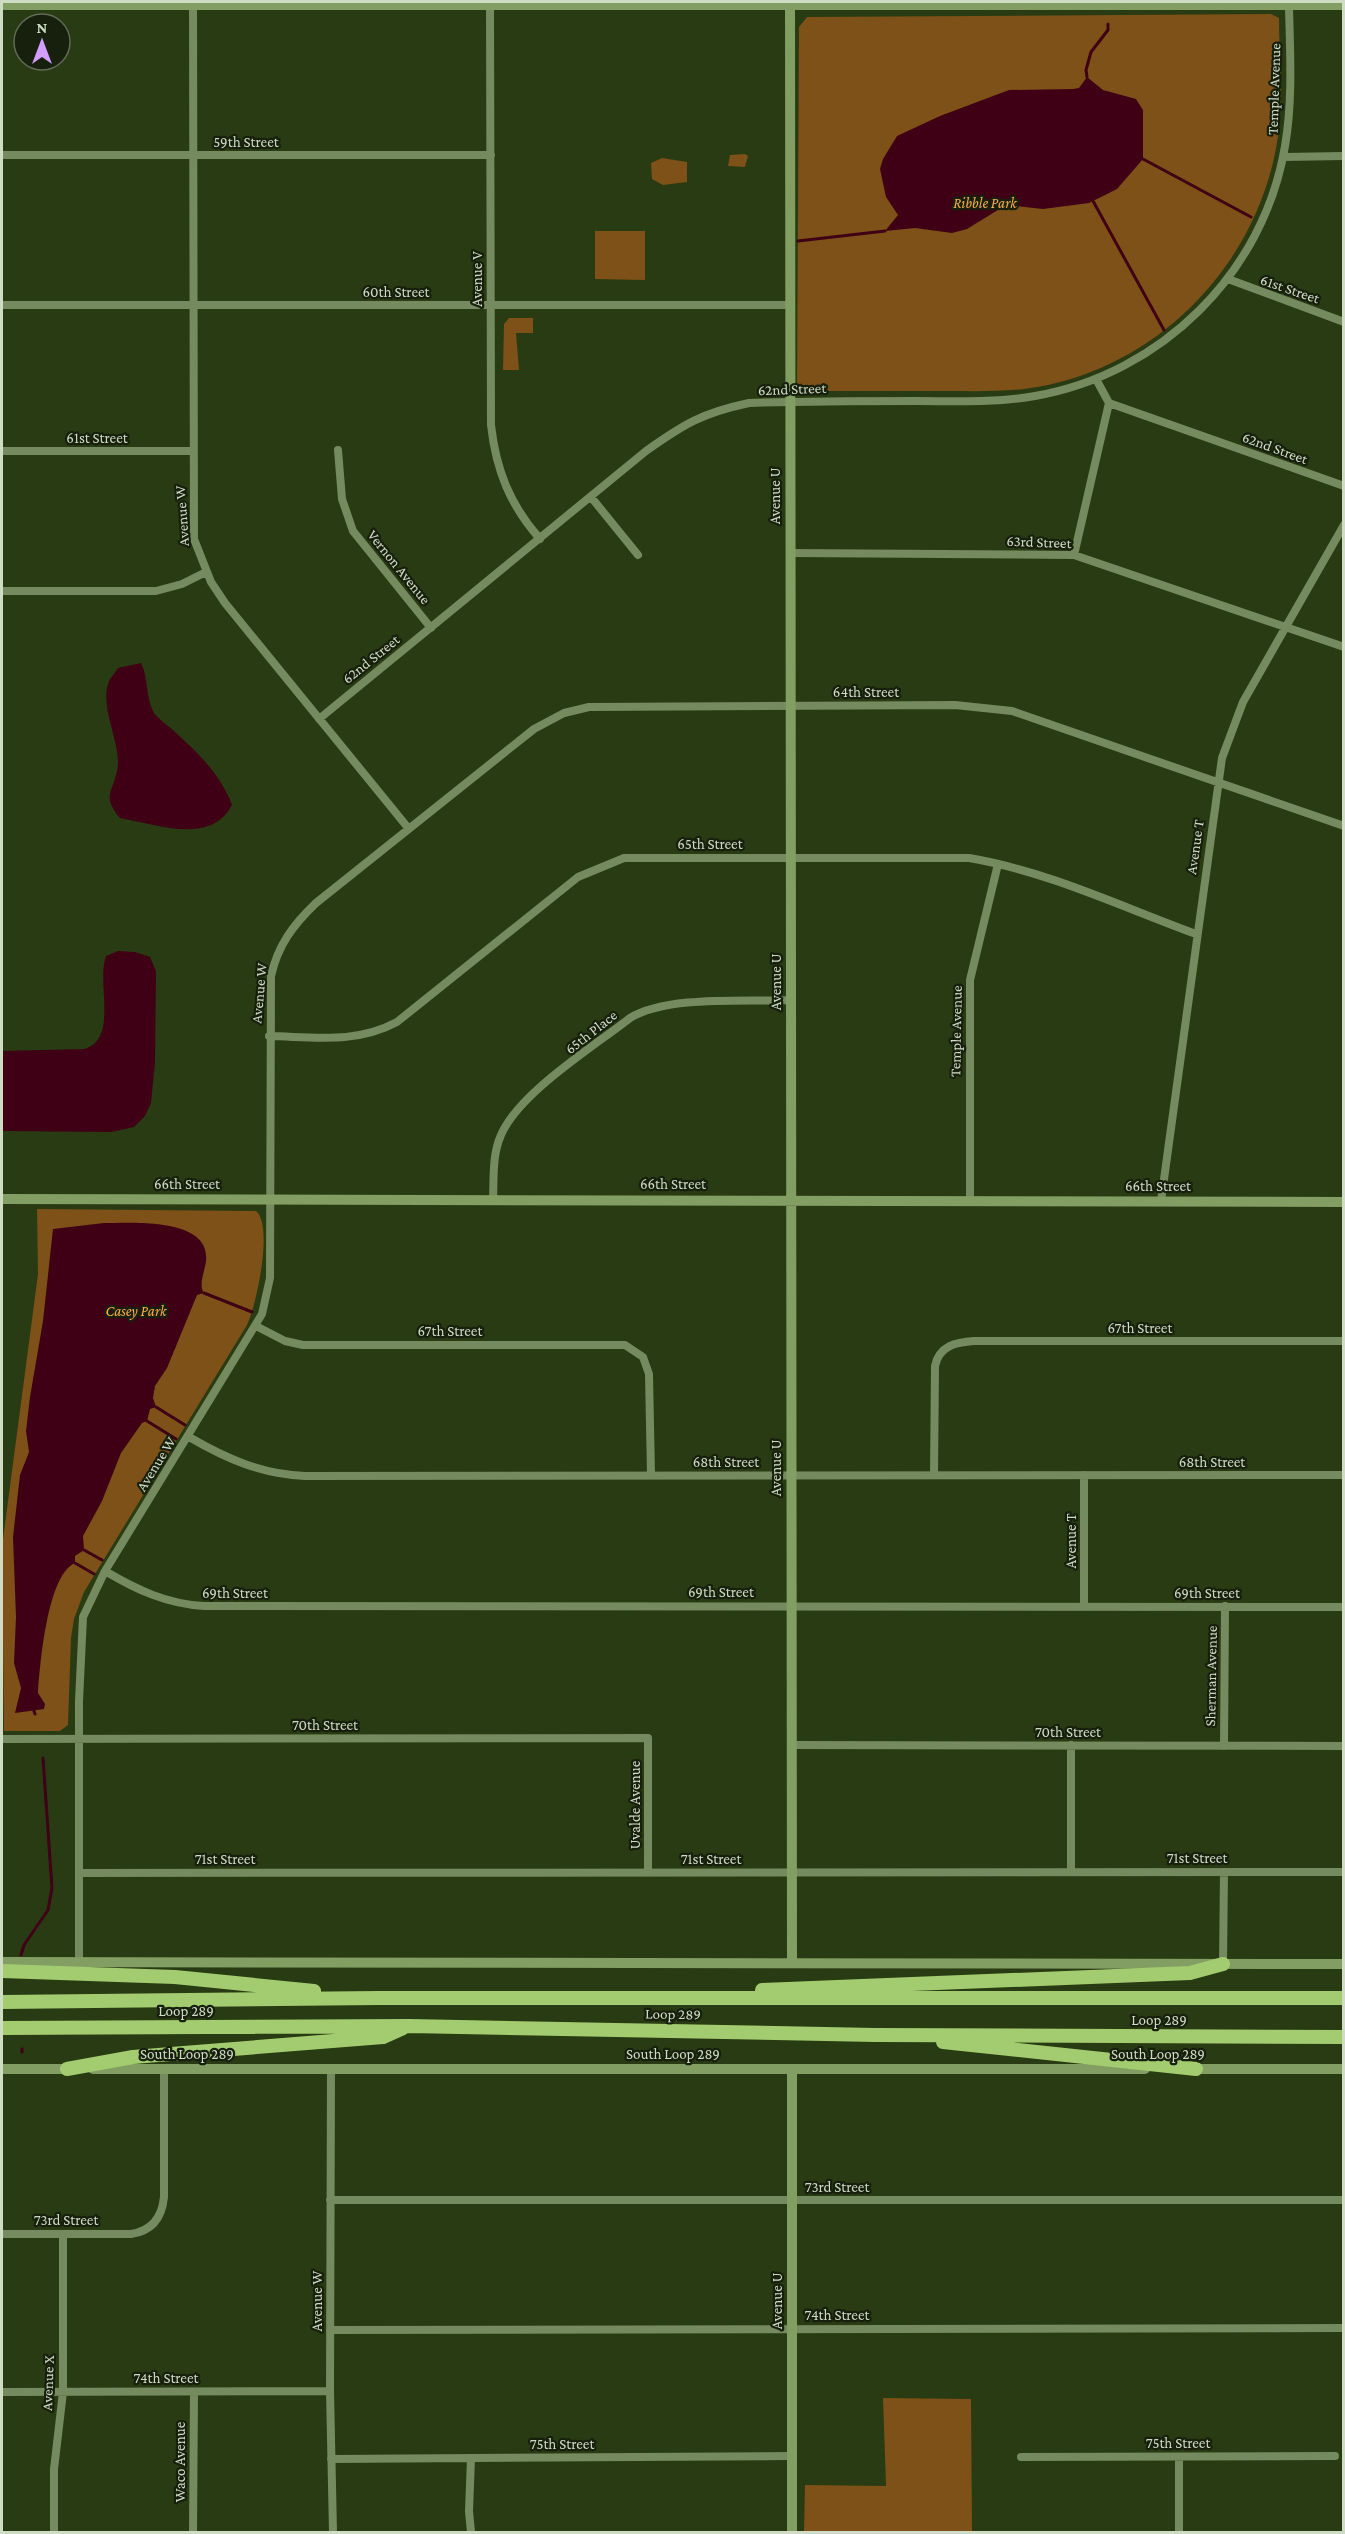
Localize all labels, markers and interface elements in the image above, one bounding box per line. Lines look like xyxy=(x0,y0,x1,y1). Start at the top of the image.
north arrow xyxy=(12,12,72,72)
text: N xyxy=(37,19,48,36)
street label: Temple Avenue xyxy=(1264,43,1285,135)
street label: 59th Street xyxy=(213,134,280,150)
park label: Ribble Park xyxy=(953,195,1018,211)
street label: Avenue V xyxy=(469,251,485,307)
street label: 61st Street xyxy=(1258,271,1323,307)
street label: 60th Street xyxy=(362,284,431,300)
street label: 62nd Street xyxy=(758,380,827,398)
street label: 62nd Street xyxy=(1240,429,1311,468)
street label: 61st Street xyxy=(66,430,129,446)
street label: Avenue U xyxy=(767,467,783,524)
street label: Avenue W xyxy=(172,485,192,547)
street label: Vernon Avenue xyxy=(364,527,434,607)
street label: 63rd Street xyxy=(1006,533,1073,551)
street label: 62nd Street xyxy=(339,631,403,687)
street label: 64th Street xyxy=(833,684,900,700)
street label: Avenue T xyxy=(1183,819,1207,875)
street label: 65th Street xyxy=(677,836,744,852)
street label: Avenue U xyxy=(768,953,784,1010)
street label: Avenue W xyxy=(248,962,270,1024)
street label: Temple Avenue xyxy=(947,985,966,1077)
street label: 65th Place xyxy=(562,1007,620,1057)
street label: 66th Street xyxy=(154,1176,221,1192)
street label: 66th Street xyxy=(640,1176,707,1192)
street label: 66th Street xyxy=(1125,1178,1192,1194)
park label: Casey Park xyxy=(105,1303,168,1320)
street label: 67th Street xyxy=(1108,1320,1173,1336)
street label: 67th Street xyxy=(418,1323,483,1339)
street label: Avenue W xyxy=(133,1434,179,1494)
street label: Avenue U xyxy=(768,1439,784,1496)
street label: 68th Street xyxy=(693,1454,760,1470)
street label: 68th Street xyxy=(1179,1454,1246,1470)
street label: Avenue T xyxy=(1063,1513,1079,1569)
street label: 69th Street xyxy=(688,1584,755,1600)
street label: 69th Street xyxy=(202,1585,269,1601)
street label: 69th Street xyxy=(1174,1585,1241,1601)
street label: Sherman Avenue xyxy=(1202,1625,1220,1727)
street label: 70th Street xyxy=(292,1717,359,1733)
street label: 70th Street xyxy=(1035,1724,1102,1740)
street label: Uvalde Avenue xyxy=(627,1760,643,1849)
street label: 71st Street xyxy=(1167,1850,1228,1866)
street label: 71st Street xyxy=(195,1851,256,1867)
street label: 71st Street xyxy=(681,1851,742,1867)
street label: Loop 289 xyxy=(158,2003,214,2020)
street label: Loop 289 xyxy=(645,2006,701,2023)
street label: Loop 289 xyxy=(1131,2012,1187,2029)
street label: South Loop 289 xyxy=(140,2046,234,2063)
street label: South Loop 289 xyxy=(626,2046,720,2063)
street label: South Loop 289 xyxy=(1111,2046,1205,2063)
street label: 73rd Street xyxy=(805,2179,870,2195)
street label: 73rd Street xyxy=(34,2212,99,2228)
street label: Avenue W xyxy=(309,2270,325,2331)
street label: Avenue U xyxy=(769,2272,785,2329)
street label: 74th Street xyxy=(804,2307,871,2323)
street label: Avenue X xyxy=(39,2355,57,2411)
street label: 74th Street xyxy=(133,2370,200,2386)
street label: Waco Avenue xyxy=(172,2421,188,2502)
street label: 75th Street xyxy=(1146,2435,1211,2451)
street label: 75th Street xyxy=(530,2436,595,2452)

